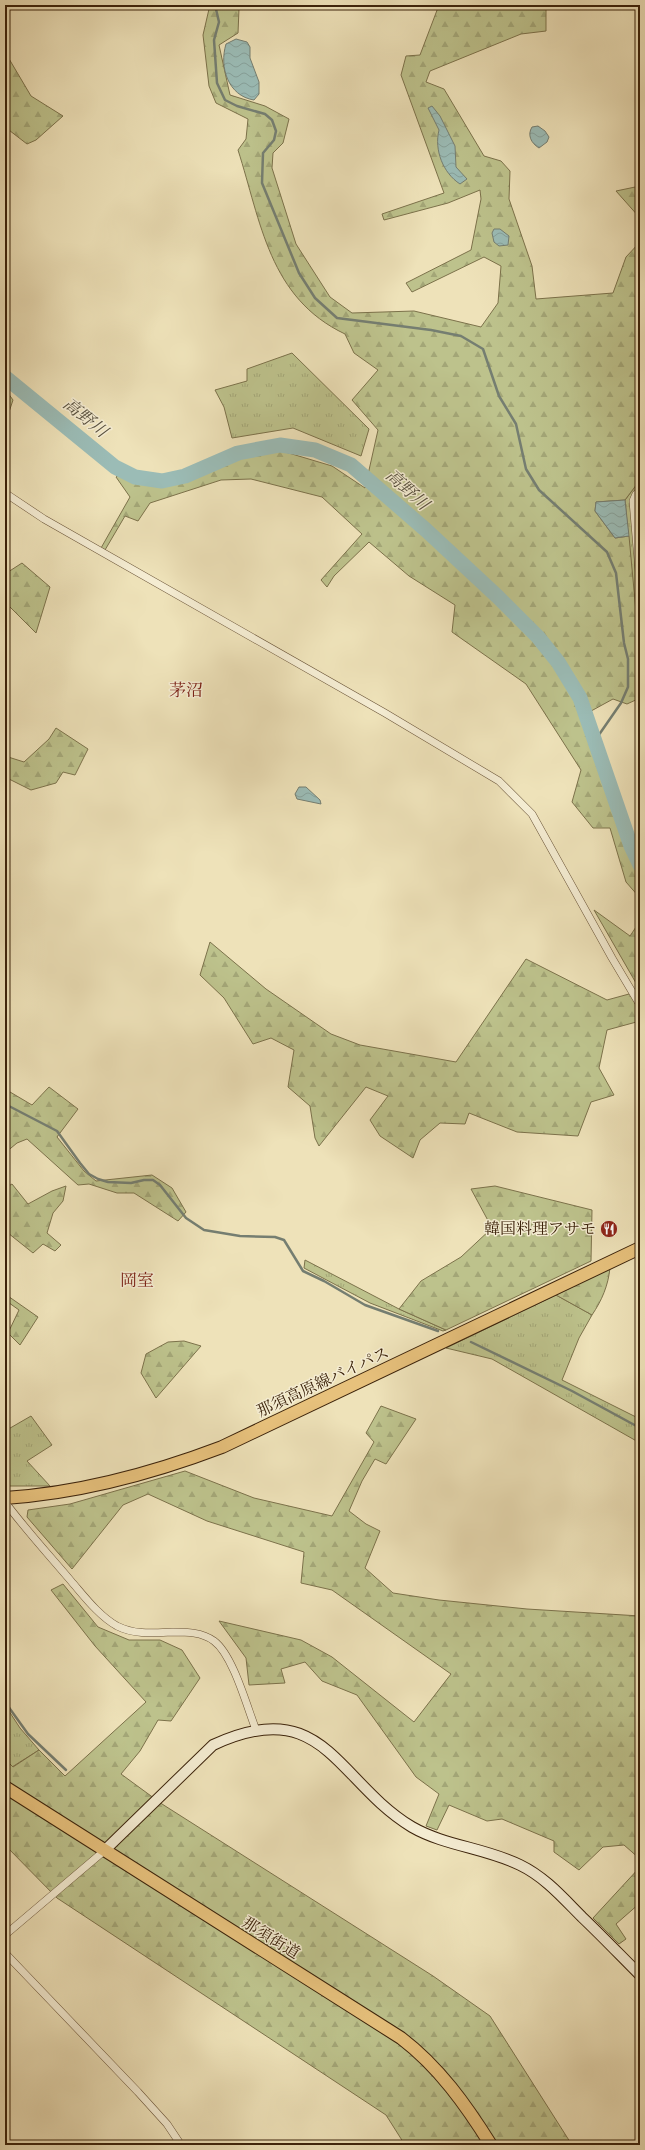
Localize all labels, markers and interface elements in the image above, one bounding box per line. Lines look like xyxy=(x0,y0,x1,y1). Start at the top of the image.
water label: 高野川 xyxy=(58,393,113,444)
water label: 高野川 xyxy=(381,465,435,517)
district label: 茅沼 xyxy=(169,680,203,702)
place label: 韓国料理アサモ xyxy=(484,1219,596,1239)
restaurant icon: 韓国料理アサモ xyxy=(599,1219,619,1239)
district label: 岡室 xyxy=(120,1270,154,1292)
street label: 那須高原線バイパス xyxy=(254,1343,392,1421)
street label: 那須街道 xyxy=(239,1913,303,1963)

